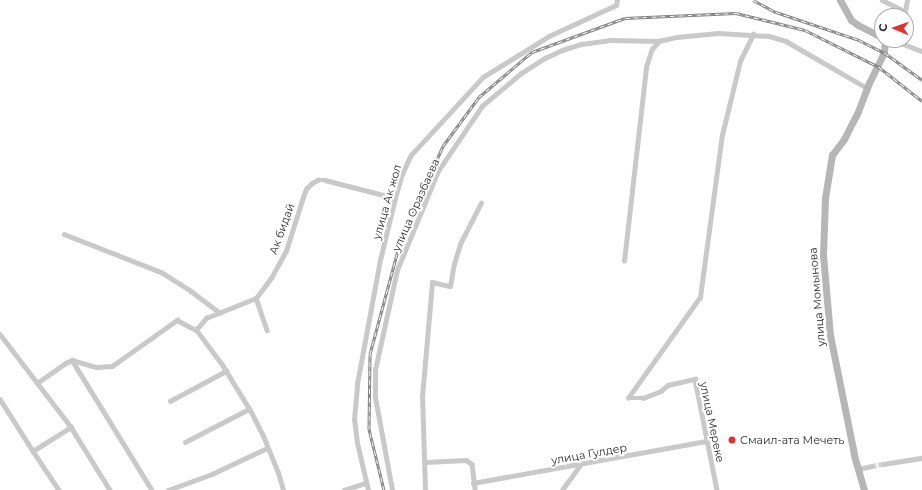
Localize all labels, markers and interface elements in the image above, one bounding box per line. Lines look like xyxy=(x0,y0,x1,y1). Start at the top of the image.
north arrow xyxy=(874,8,914,48)
text: С xyxy=(876,23,890,32)
street label: улица Оразбаева xyxy=(390,157,442,253)
street label: улица Ак жол xyxy=(370,163,404,241)
street label: Ак бидай xyxy=(267,202,297,256)
street label: улица Момынова xyxy=(806,247,828,347)
street label: улица Мереке xyxy=(697,381,727,463)
place label: Смаил-ата Мечеть xyxy=(740,433,845,447)
marker: Смаил-ата Мечеть xyxy=(727,435,737,445)
street label: улица Гулдер xyxy=(550,441,628,467)

